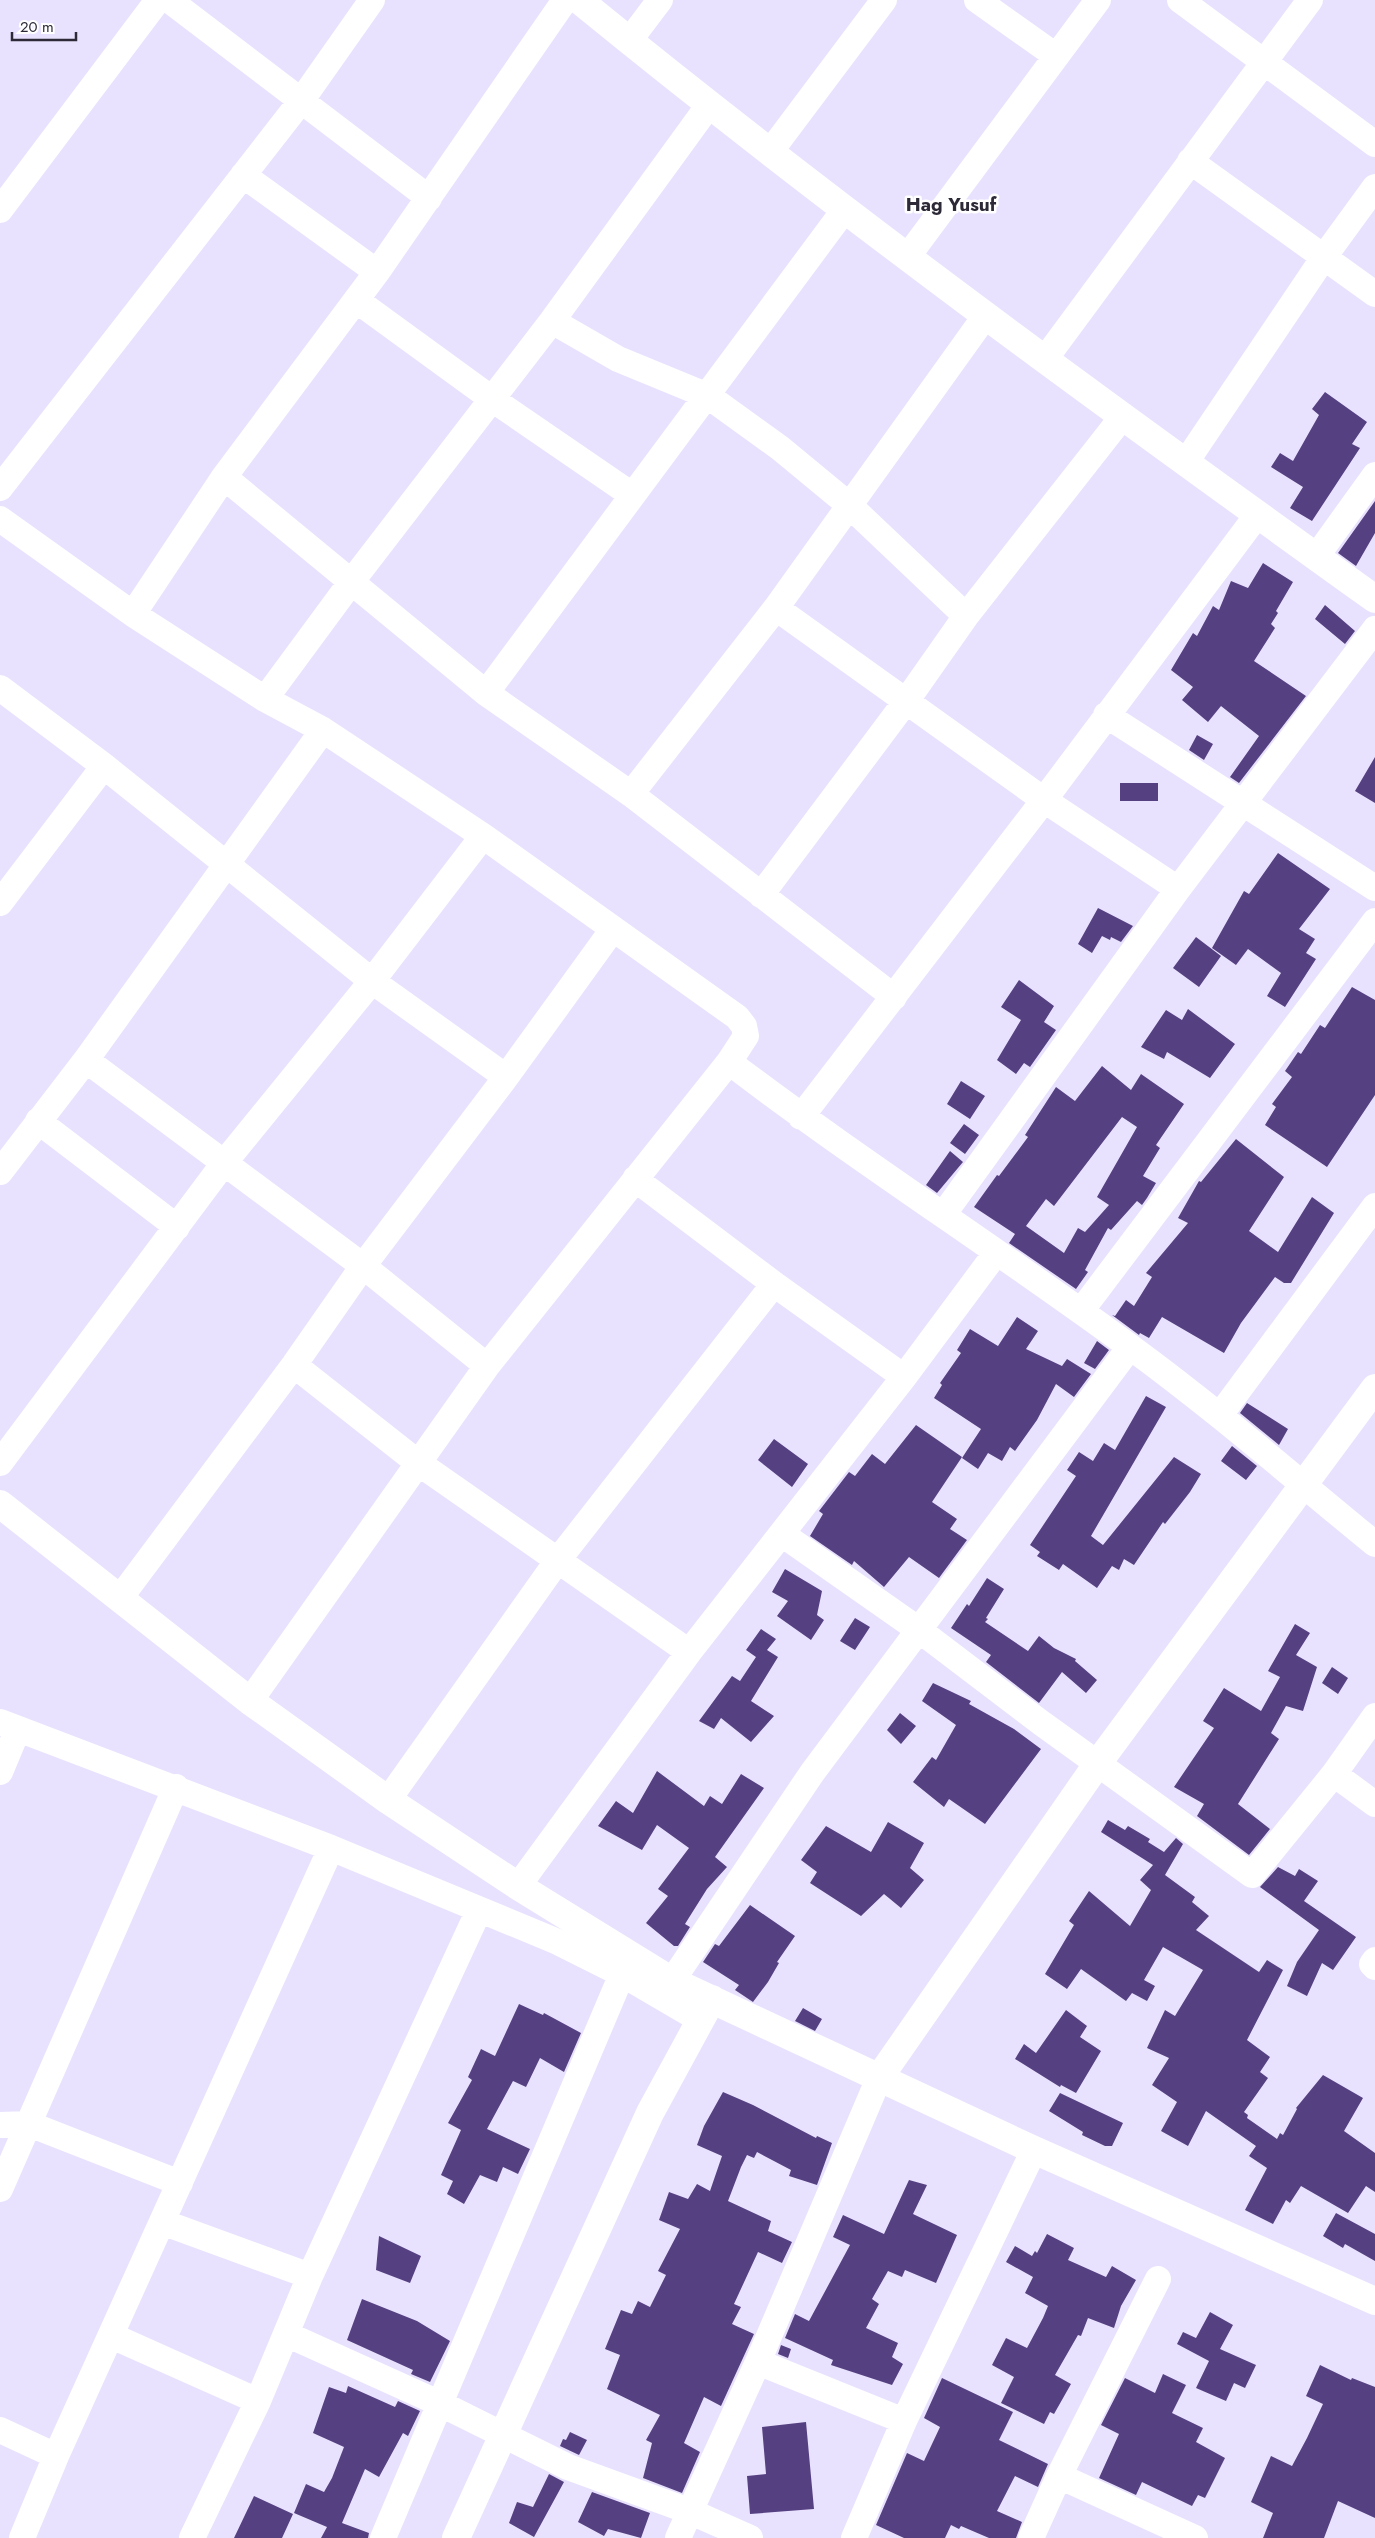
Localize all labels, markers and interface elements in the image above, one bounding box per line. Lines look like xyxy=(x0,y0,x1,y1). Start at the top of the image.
scale bar xyxy=(12,10,76,42)
text: 20 m xyxy=(20,16,54,38)
district label: Hag Yusuf xyxy=(906,191,998,218)

